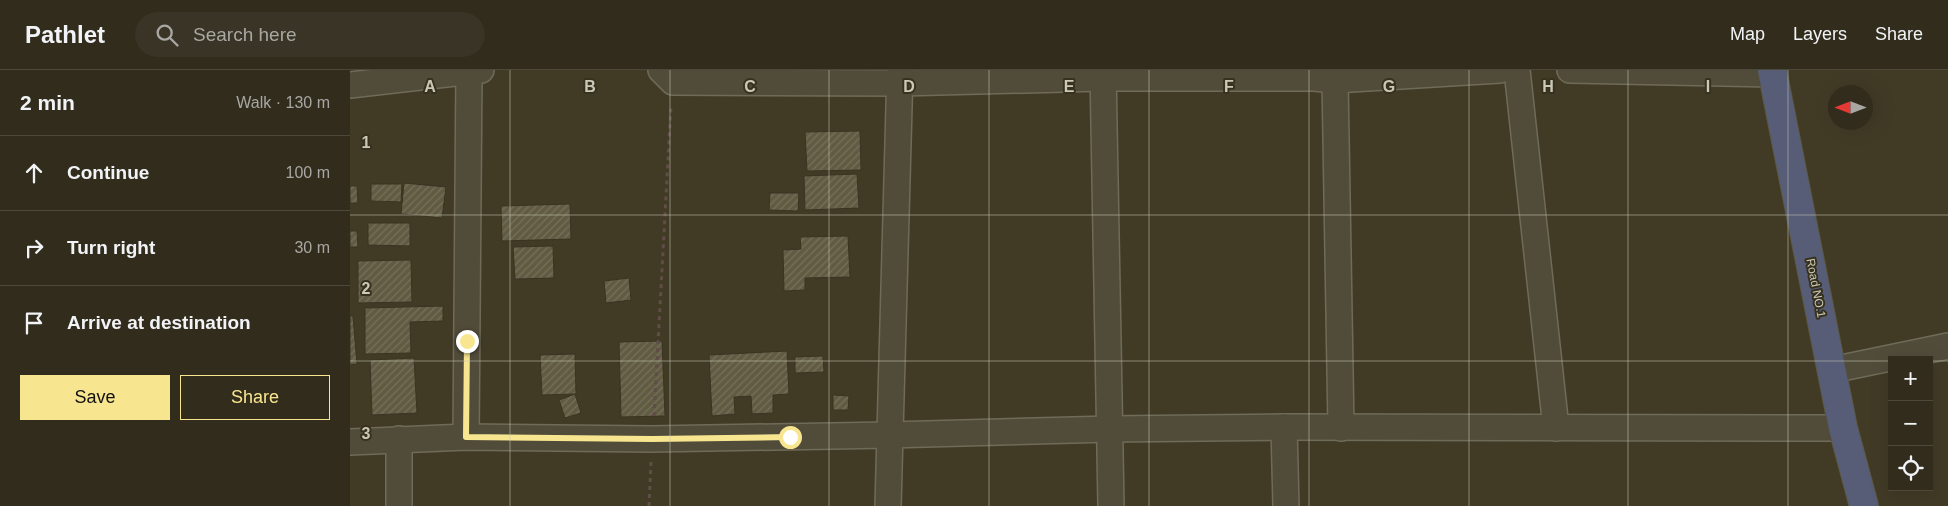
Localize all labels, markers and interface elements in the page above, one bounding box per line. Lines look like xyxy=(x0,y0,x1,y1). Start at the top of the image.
search box xyxy=(135,12,485,57)
text: Pathlet xyxy=(25,21,105,48)
icon: search xyxy=(153,21,181,49)
text: Search here xyxy=(193,24,297,45)
text: Map xyxy=(1730,24,1765,44)
text: Layers xyxy=(1793,24,1847,44)
text: Share xyxy=(1875,24,1923,44)
text: A xyxy=(424,78,436,95)
text: B xyxy=(584,78,596,95)
text: C xyxy=(744,78,756,95)
text: D xyxy=(903,78,915,95)
text: E xyxy=(1064,78,1075,95)
text: F xyxy=(1224,78,1234,95)
text: G xyxy=(1383,78,1395,95)
text: H xyxy=(1542,78,1554,95)
text: I xyxy=(1706,78,1710,95)
north arrow xyxy=(1828,85,1873,130)
text: 2 min xyxy=(20,91,75,114)
text: Walk · 130 m xyxy=(236,94,330,111)
text: 1 xyxy=(362,134,371,151)
icon: ahead xyxy=(20,159,48,187)
text: Continue xyxy=(67,162,149,183)
text: 100 m xyxy=(286,164,330,181)
icon: right xyxy=(20,234,48,262)
text: Turn right xyxy=(67,237,155,258)
text: 30 m xyxy=(294,239,330,256)
street label: Road NO.1 xyxy=(1803,257,1829,319)
text: 2 xyxy=(362,280,371,297)
icon: arrive xyxy=(20,309,48,337)
text: Arrive at destination xyxy=(67,312,251,333)
route end xyxy=(456,330,479,353)
map controls xyxy=(1888,356,1933,491)
button: + xyxy=(1888,356,1933,401)
button: Save xyxy=(20,375,170,420)
button: Share xyxy=(180,375,330,420)
button: − xyxy=(1888,401,1933,446)
text: 3 xyxy=(362,425,371,442)
route start xyxy=(779,426,802,449)
button: locate xyxy=(1888,446,1933,491)

